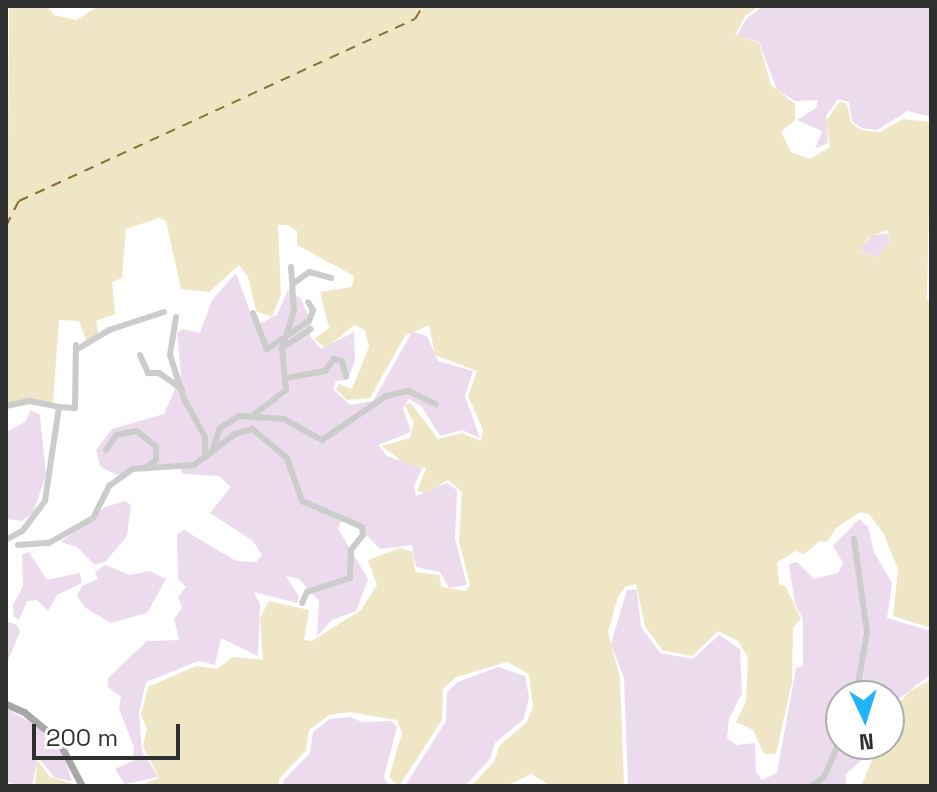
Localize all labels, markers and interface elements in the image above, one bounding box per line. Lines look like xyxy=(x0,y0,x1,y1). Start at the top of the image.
north arrow xyxy=(825,680,905,760)
scale bar xyxy=(36,708,184,758)
text: 200 m xyxy=(46,722,118,753)
text: N xyxy=(858,727,875,756)

